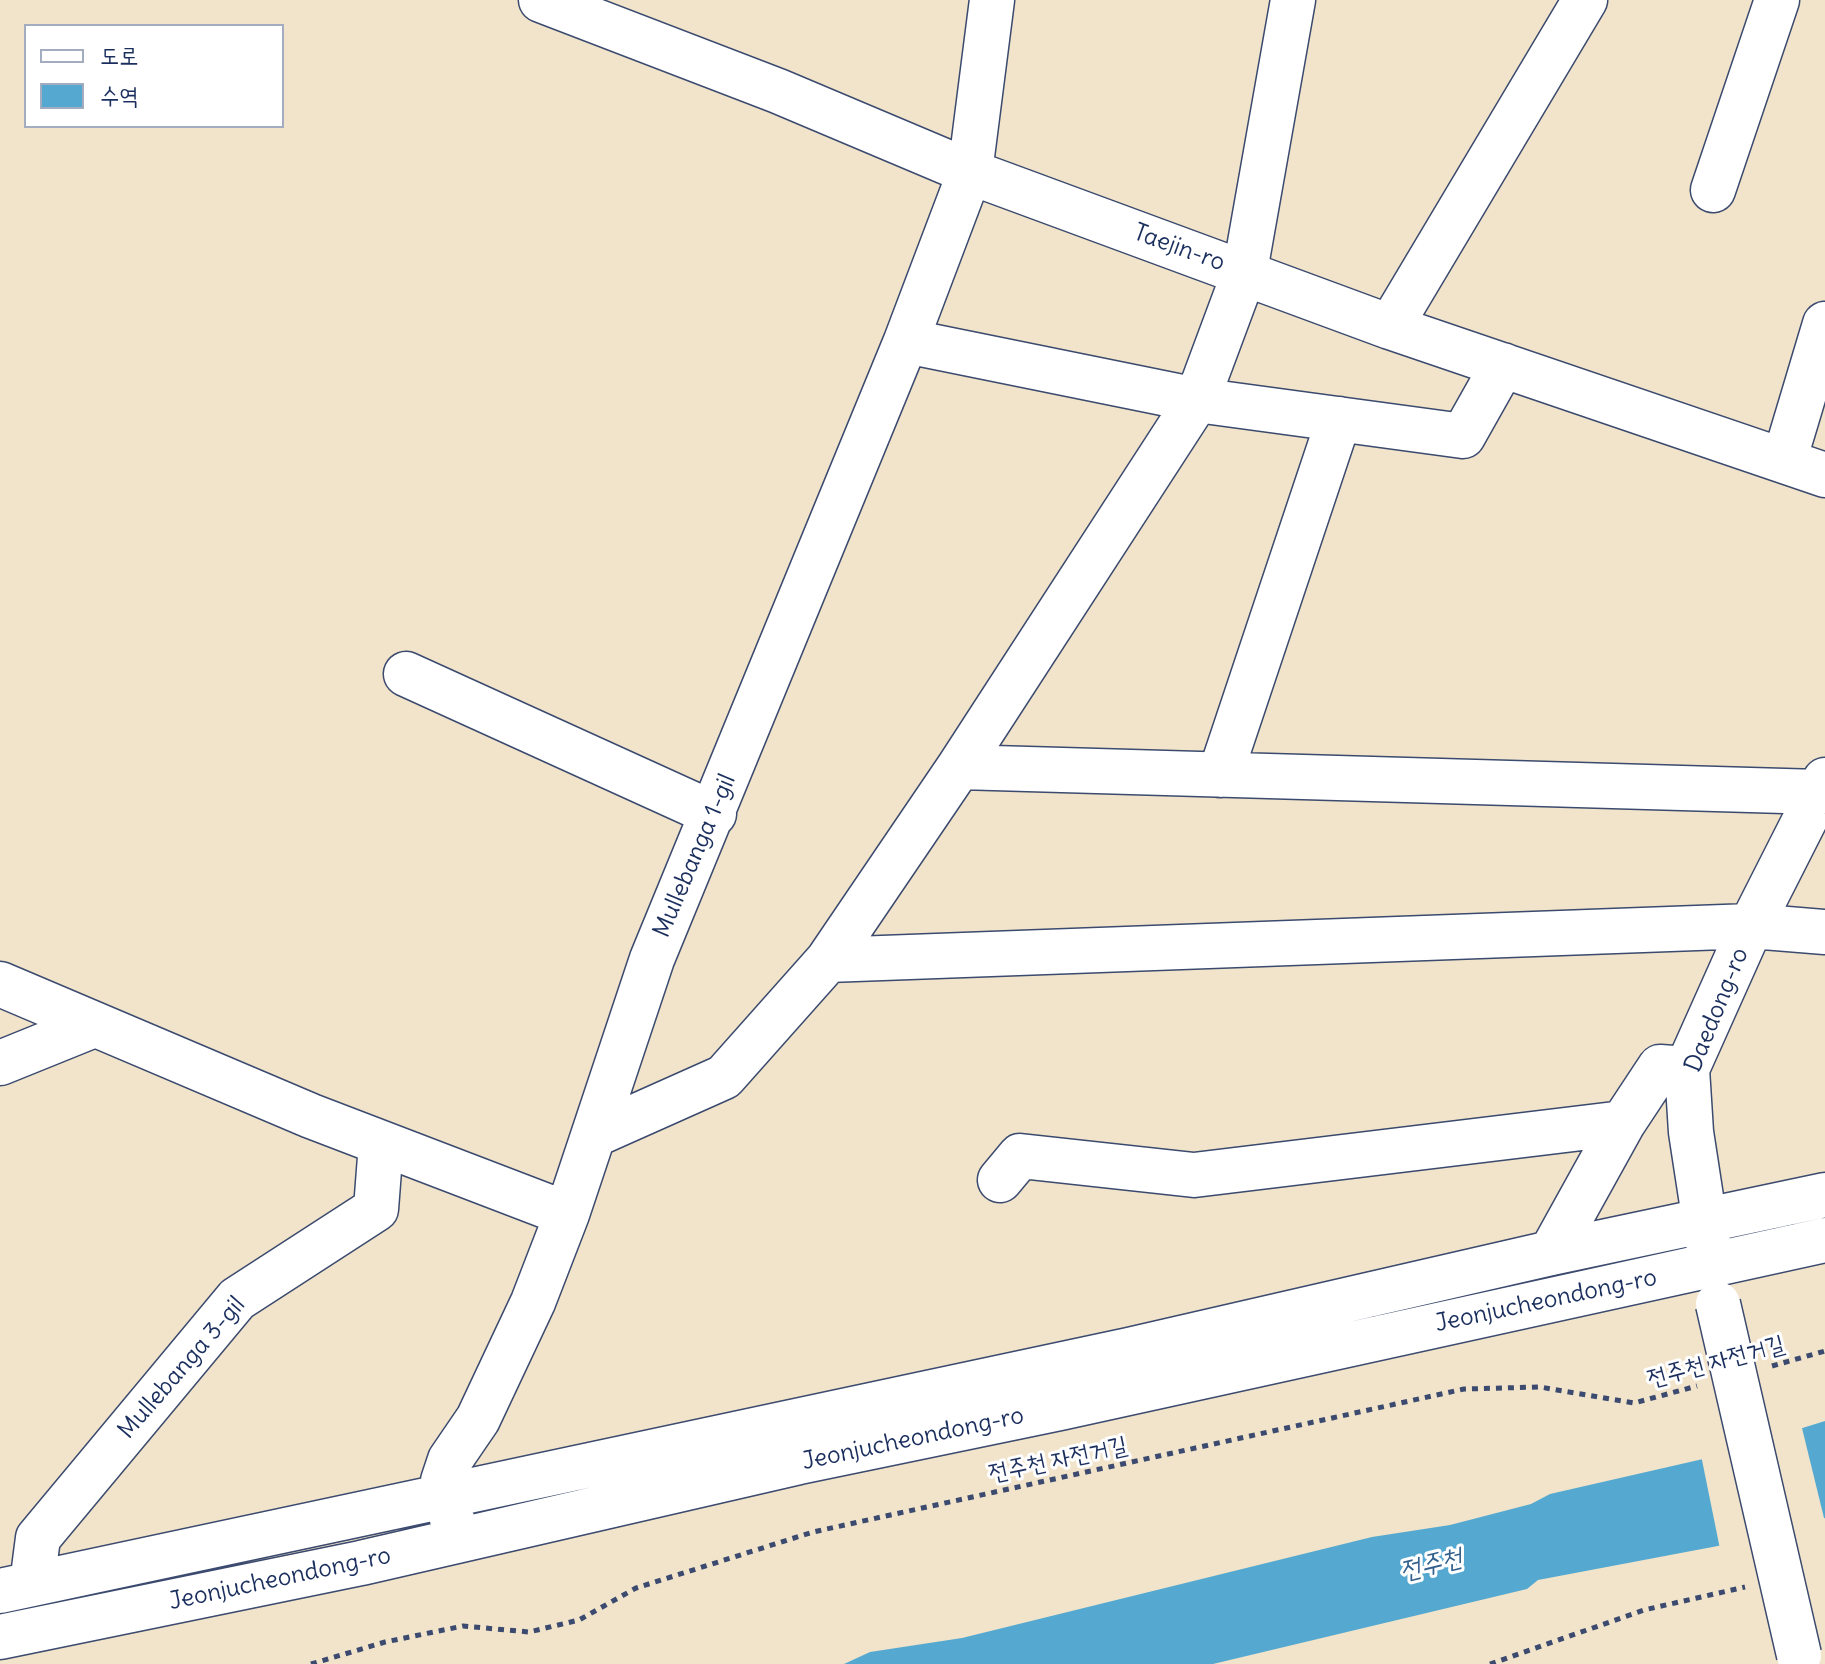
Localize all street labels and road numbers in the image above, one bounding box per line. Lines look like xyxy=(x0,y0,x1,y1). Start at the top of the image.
street label: Taejin-ro xyxy=(1129,218,1229,278)
street label: Mullebanga 1-gil xyxy=(648,770,742,942)
street label: Daedong-ro xyxy=(1679,944,1755,1076)
street label: Jeonjucheondong-ro xyxy=(1432,1263,1660,1339)
street label: Mullebanga 3-gil xyxy=(113,1291,251,1445)
street label: 전주천 자전거길 xyxy=(1644,1330,1788,1394)
street label: Jeonjucheondong-ro xyxy=(799,1401,1027,1477)
street label: 전주천 자전거길 xyxy=(986,1431,1130,1489)
street label: Jeonjucheondong-ro xyxy=(166,1541,394,1617)

